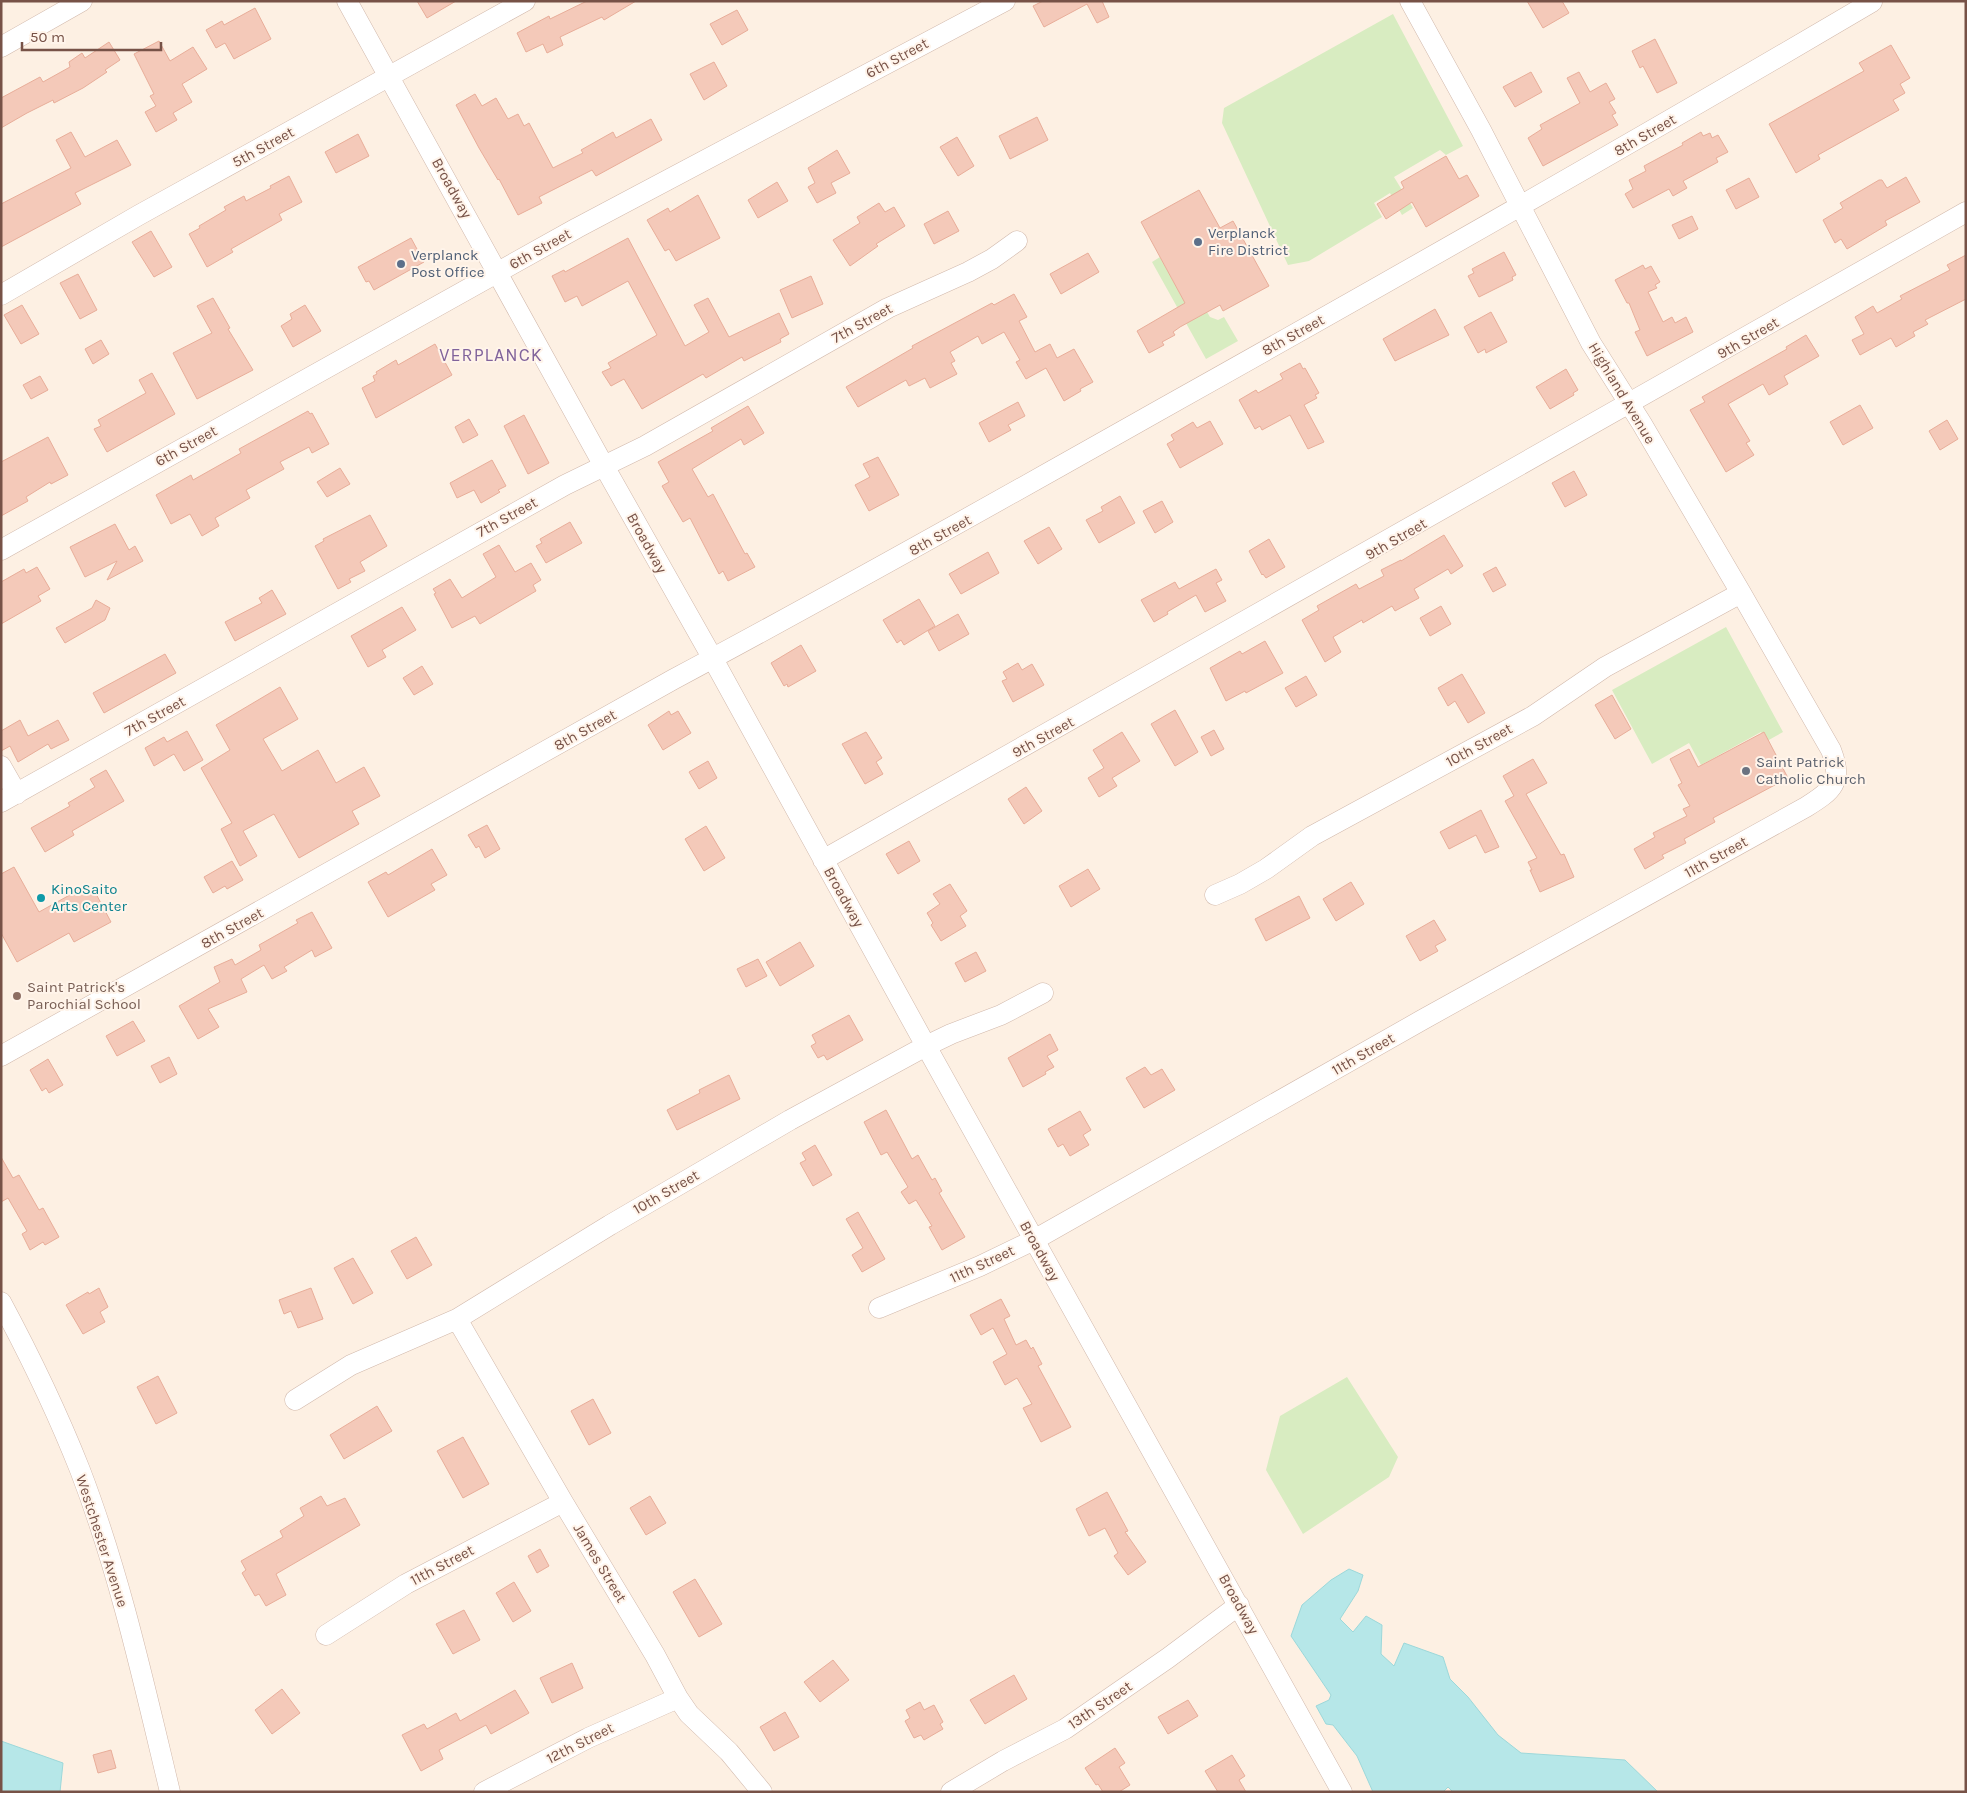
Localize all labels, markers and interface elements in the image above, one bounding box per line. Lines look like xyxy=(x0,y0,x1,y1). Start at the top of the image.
scale bar xyxy=(22,20,161,52)
text: 50 m xyxy=(30,28,65,46)
street label: 6th Street xyxy=(863,34,932,82)
street label: 8th Street xyxy=(1611,110,1680,160)
street label: 5th Street xyxy=(229,122,297,171)
street label: Broadway xyxy=(428,155,476,221)
street label: 6th Street xyxy=(506,224,574,273)
place label: Verplanck Fire District xyxy=(1208,224,1289,259)
marker: Verplanck Fire District xyxy=(1192,236,1204,248)
place label: Verplanck Post Office xyxy=(411,246,484,281)
marker: Verplanck Post Office xyxy=(395,258,407,270)
street label: 7th Street xyxy=(829,299,896,347)
street label: 8th Street xyxy=(1259,310,1328,360)
street label: 9th Street xyxy=(1714,313,1782,363)
street label: Highland Avenue xyxy=(1585,339,1659,447)
district label: VERPLANCK xyxy=(439,344,543,366)
street label: 6th Street xyxy=(152,421,220,470)
street label: 7th Street xyxy=(474,493,541,541)
street label: Broadway xyxy=(623,510,671,576)
street label: 8th Street xyxy=(906,510,975,560)
street label: 9th Street xyxy=(1362,514,1430,564)
street label: 7th Street xyxy=(122,692,189,740)
street label: 8th Street xyxy=(551,705,620,755)
street label: 9th Street xyxy=(1009,712,1077,761)
street label: 10th Street xyxy=(1443,719,1516,771)
place label: Saint Patrick Catholic Church xyxy=(1756,753,1866,788)
marker: Saint Patrick Catholic Church xyxy=(1740,765,1752,777)
street label: 11th Street xyxy=(1681,832,1751,882)
street label: Broadway xyxy=(820,864,868,930)
place label: KinoSaito Arts Center xyxy=(51,880,127,915)
marker: KinoSaito Arts Center xyxy=(35,892,47,904)
street label: 8th Street xyxy=(198,903,267,953)
place label: Saint Patrick's Parochial School xyxy=(27,978,141,1013)
marker: Saint Patrick's Parochial School xyxy=(11,990,23,1002)
street label: 11th Street xyxy=(1328,1029,1398,1079)
street label: 10th Street xyxy=(630,1166,703,1218)
street label: Broadway xyxy=(1016,1218,1064,1284)
street label: 11th Street xyxy=(947,1241,1018,1287)
street label: Westchester Avenue xyxy=(72,1472,132,1610)
street label: James Street xyxy=(569,1520,631,1606)
street label: 11th Street xyxy=(407,1541,477,1589)
street label: Broadway xyxy=(1215,1571,1263,1637)
street label: 13th Street xyxy=(1065,1677,1136,1733)
street label: 12th Street xyxy=(543,1718,617,1768)

